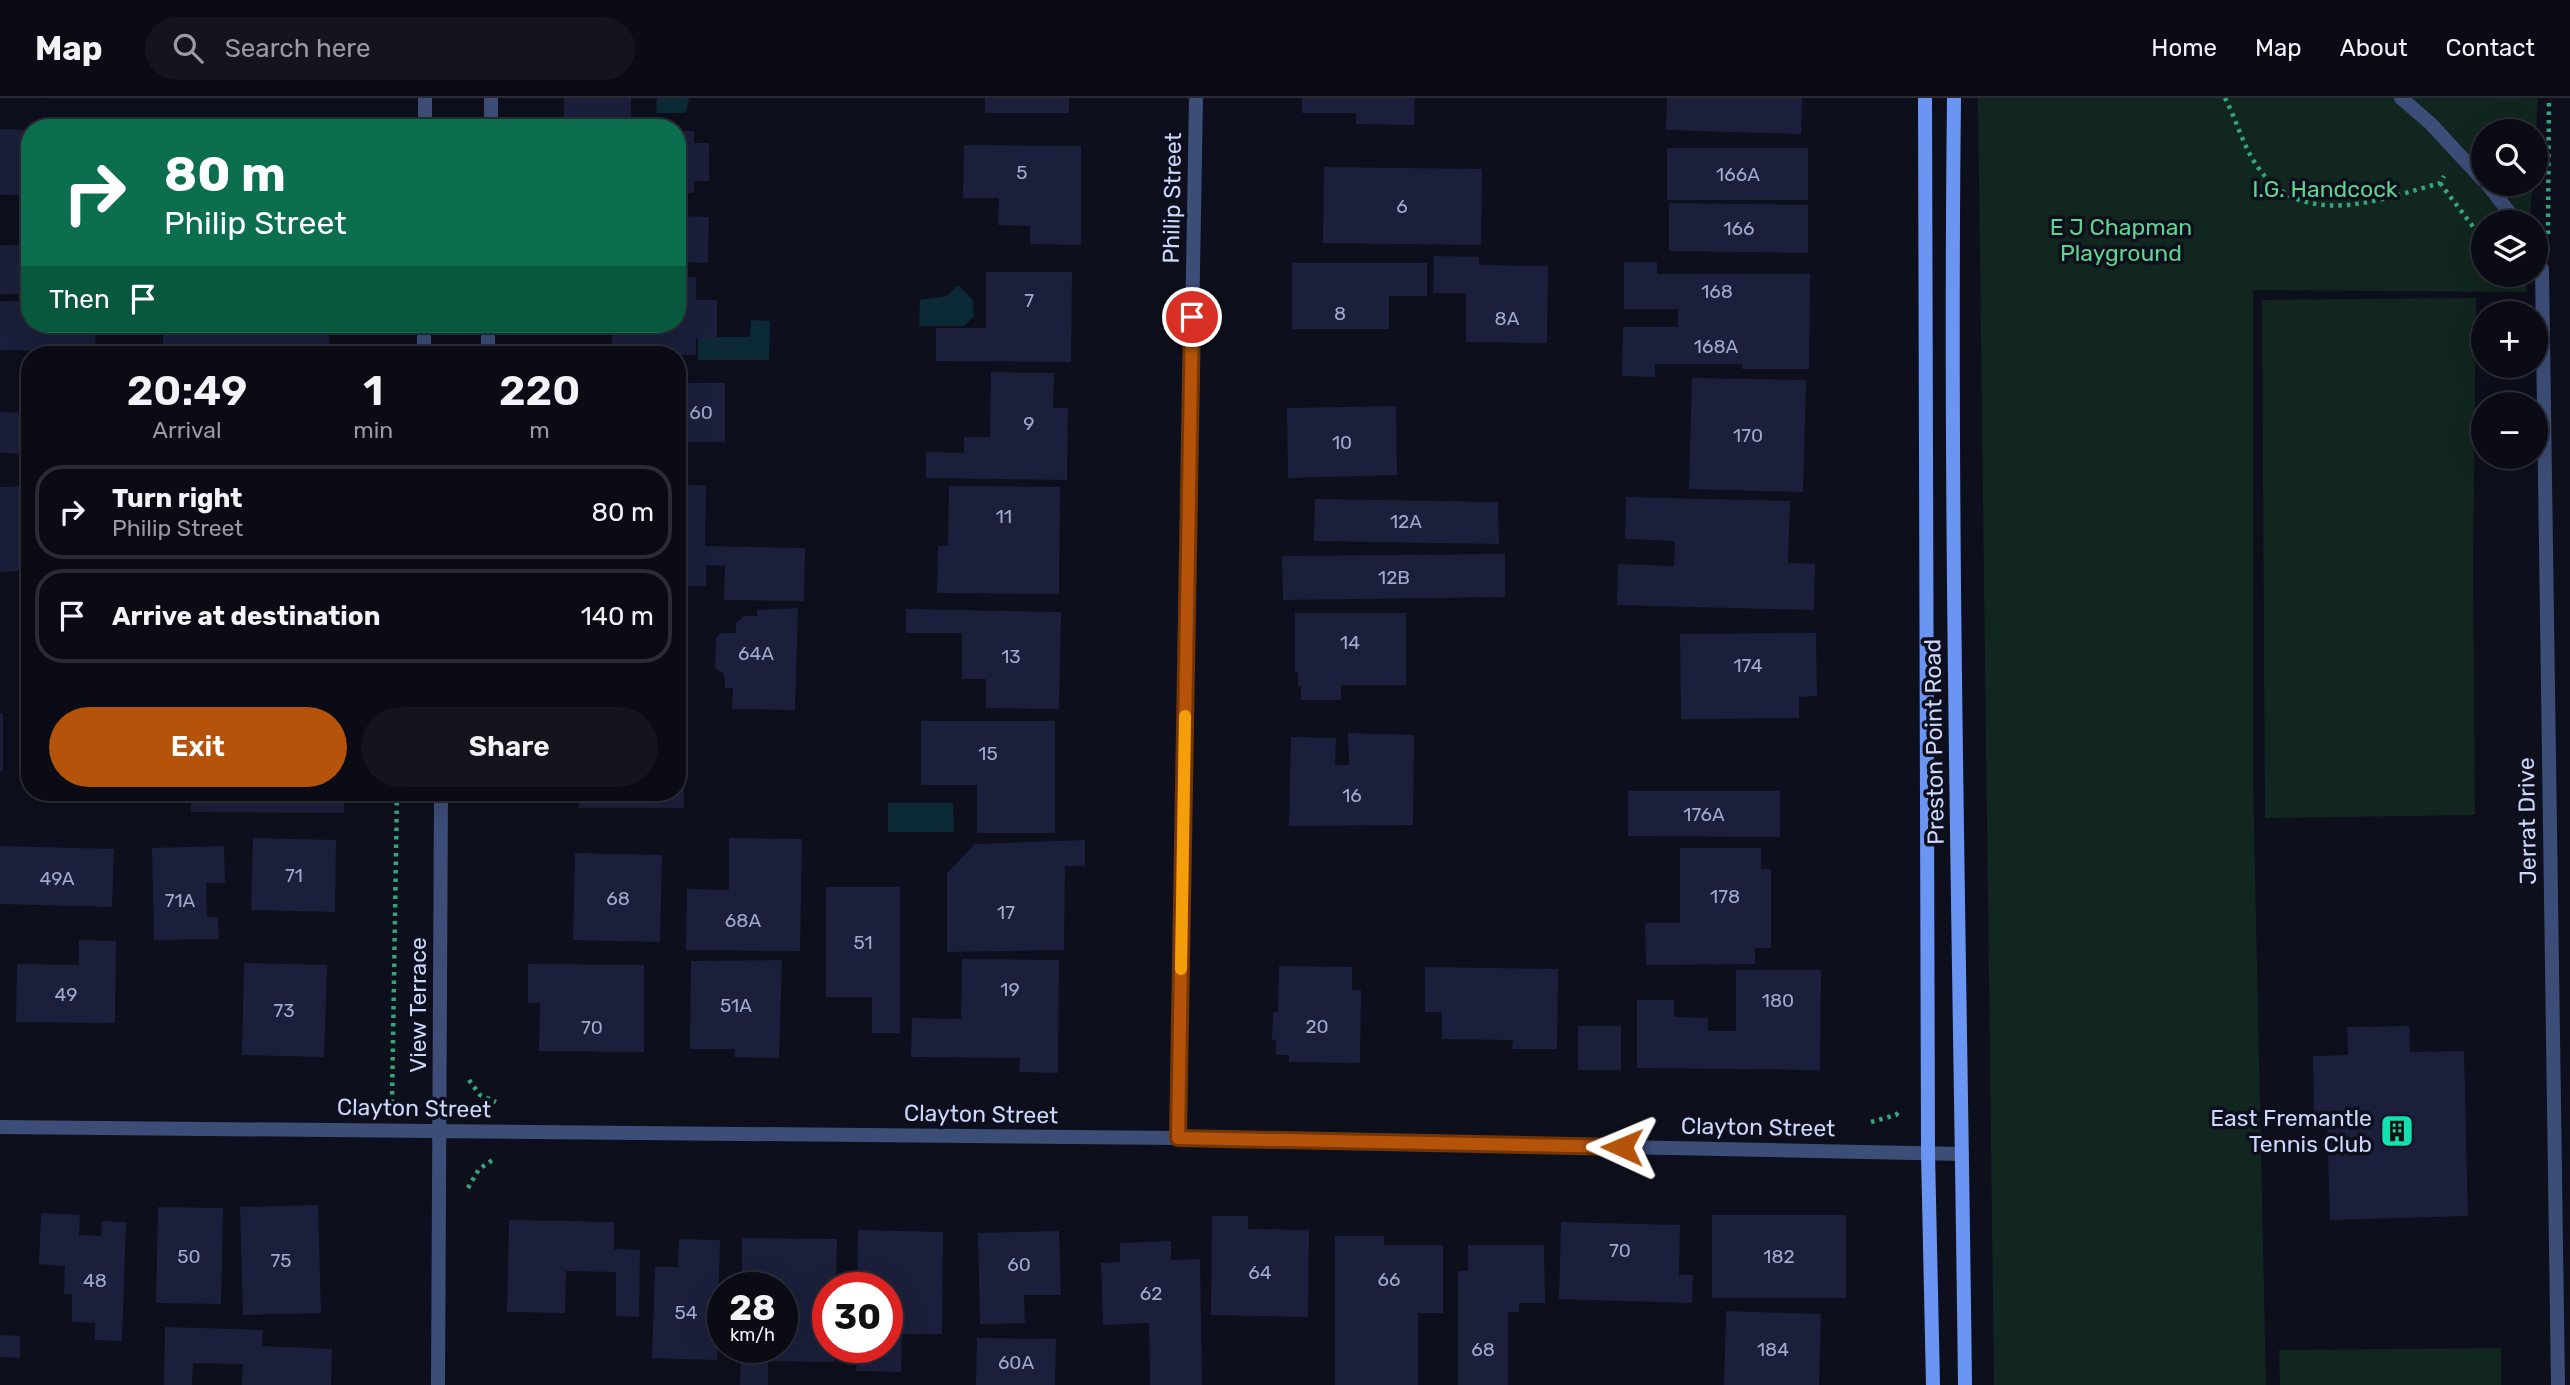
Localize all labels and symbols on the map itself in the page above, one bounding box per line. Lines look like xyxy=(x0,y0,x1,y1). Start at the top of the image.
street label: Philip Street xyxy=(1157,132,1187,264)
house number: 5 xyxy=(1016,161,1028,184)
house number: 166A xyxy=(1716,163,1760,186)
park label: I.G. Handcock xyxy=(2252,175,2398,203)
house number: 6 xyxy=(1396,195,1408,218)
park label: E J Chapman Playground xyxy=(2050,213,2192,267)
house number: 166 xyxy=(1723,217,1755,240)
house number: 168 xyxy=(1701,280,1733,303)
pin xyxy=(1162,287,1222,347)
house number: 7 xyxy=(1024,289,1034,312)
house number: 8 xyxy=(1334,302,1346,325)
house number: 8A xyxy=(1495,307,1520,330)
house number: 168A xyxy=(1694,335,1738,358)
house number: 60 xyxy=(689,401,713,424)
house number: 9 xyxy=(1023,412,1035,435)
house number: 170 xyxy=(1733,424,1763,447)
house number: 10 xyxy=(1332,431,1352,454)
house number: 11 xyxy=(996,505,1012,528)
house number: 12A xyxy=(1390,510,1422,533)
house number: 12B xyxy=(1378,566,1410,589)
house number: 14 xyxy=(1340,631,1360,654)
street label: Preston Point Road xyxy=(1918,639,1950,845)
house number: 64A xyxy=(738,642,774,665)
house number: 13 xyxy=(1001,645,1021,668)
house number: 174 xyxy=(1733,654,1763,677)
house number: 15 xyxy=(978,742,998,765)
street label: Jerrat Drive xyxy=(2512,757,2542,885)
house number: 16 xyxy=(1342,784,1362,807)
house number: 176A xyxy=(1683,803,1725,826)
house number: 71 xyxy=(285,864,303,887)
house number: 49A xyxy=(40,867,75,890)
house number: 178 xyxy=(1710,885,1740,908)
house number: 68 xyxy=(606,887,630,910)
house number: 71A xyxy=(165,889,196,912)
house number: 17 xyxy=(997,901,1015,924)
house number: 68A xyxy=(725,909,761,932)
house number: 51 xyxy=(853,931,873,954)
street label: View Terrace xyxy=(404,937,432,1073)
house number: 19 xyxy=(1000,978,1020,1001)
house number: 49 xyxy=(55,983,77,1006)
house number: 180 xyxy=(1762,989,1794,1012)
house number: 51A xyxy=(720,994,752,1017)
house number: 73 xyxy=(273,999,295,1022)
house number: 20 xyxy=(1305,1015,1329,1038)
house number: 70 xyxy=(581,1016,603,1039)
street label: Clayton Street xyxy=(337,1093,491,1123)
street label: Clayton Street xyxy=(904,1099,1058,1129)
place label: East Fremantle Tennis Club xyxy=(2210,1104,2372,1158)
position arrow xyxy=(1585,1110,1659,1184)
street label: Clayton Street xyxy=(1681,1112,1835,1142)
building icon: East Fremantle Tennis Club xyxy=(2378,1112,2416,1150)
house number: 70 xyxy=(1609,1239,1631,1262)
house number: 50 xyxy=(177,1245,201,1268)
house number: 182 xyxy=(1763,1245,1795,1268)
house number: 75 xyxy=(270,1249,292,1272)
house number: 60 xyxy=(1007,1253,1031,1276)
house number: 64 xyxy=(1248,1261,1272,1284)
house number: 66 xyxy=(1378,1268,1400,1291)
house number: 48 xyxy=(83,1269,107,1292)
speed limit sign: 30 xyxy=(812,1272,903,1363)
house number: 62 xyxy=(1140,1282,1162,1305)
house number: 54 xyxy=(674,1301,698,1324)
house number: 68 xyxy=(1471,1338,1495,1361)
house number: 184 xyxy=(1757,1338,1789,1361)
house number: 60A xyxy=(998,1351,1034,1374)

